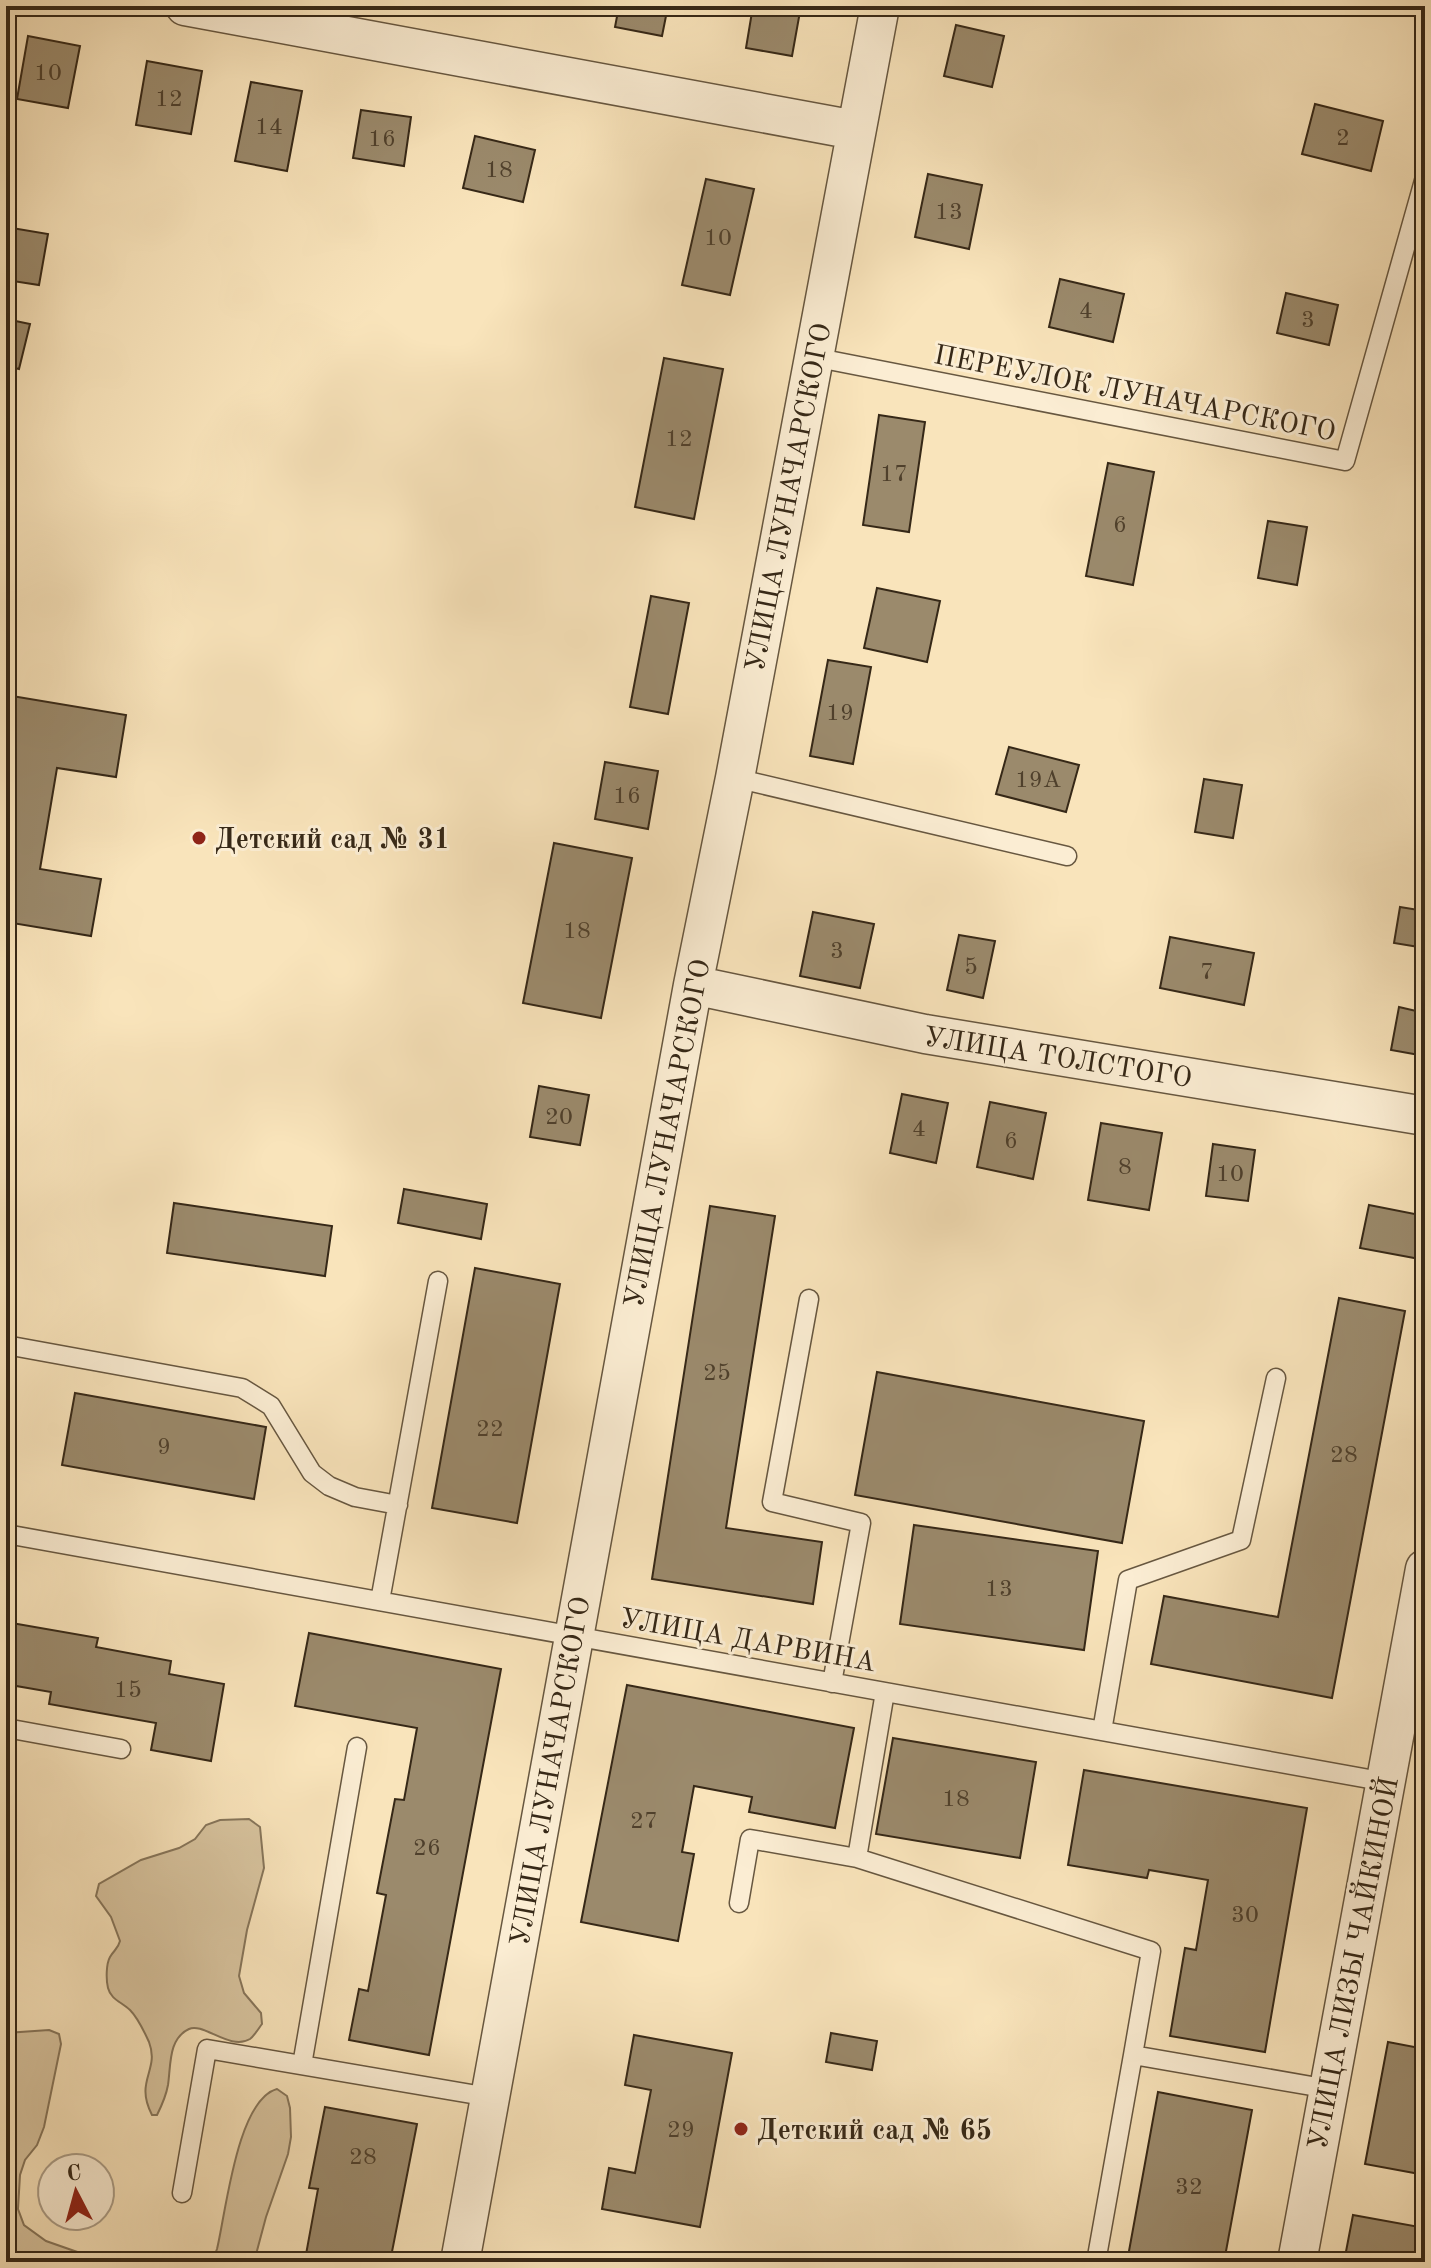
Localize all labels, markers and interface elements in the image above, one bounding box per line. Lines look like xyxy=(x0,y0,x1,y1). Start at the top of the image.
house number: 10 xyxy=(34,62,62,86)
house number: 12 xyxy=(155,88,183,112)
house number: 14 xyxy=(255,116,283,140)
house number: 2 xyxy=(1336,127,1350,151)
house number: 16 xyxy=(368,128,396,152)
house number: 18 xyxy=(485,159,513,183)
house number: 13 xyxy=(935,201,963,225)
house number: 10 xyxy=(704,227,732,251)
house number: 4 xyxy=(1079,300,1093,324)
house number: 3 xyxy=(1301,309,1315,333)
street label: УЛИЦА ЛУНАЧАРСКОГО xyxy=(742,321,838,674)
street label: ПЕРЕУЛОК ЛУНАЧАРСКОГО xyxy=(931,342,1338,448)
house number: 12 xyxy=(665,428,693,452)
house number: 17 xyxy=(880,463,908,487)
house number: 6 xyxy=(1113,514,1127,538)
house number: 19 xyxy=(826,702,854,726)
house number: 19А xyxy=(1015,769,1061,793)
house number: 16 xyxy=(613,785,641,809)
place label: Детский сад № 31 xyxy=(215,826,450,855)
marker: Детский сад № 31 xyxy=(190,829,208,847)
house number: 18 xyxy=(563,920,591,944)
house number: 3 xyxy=(830,940,844,964)
house number: 5 xyxy=(964,956,978,980)
street label: УЛИЦА ЛУНАЧАРСКОГО xyxy=(621,957,717,1310)
house number: 7 xyxy=(1200,961,1214,985)
street label: УЛИЦА ТОЛСТОГО xyxy=(922,1024,1194,1094)
house number: 20 xyxy=(545,1106,573,1130)
house number: 4 xyxy=(912,1118,926,1142)
house number: 6 xyxy=(1004,1130,1018,1154)
house number: 8 xyxy=(1118,1156,1132,1180)
house number: 10 xyxy=(1216,1163,1244,1187)
house number: 25 xyxy=(703,1362,731,1386)
house number: 22 xyxy=(476,1418,504,1442)
house number: 9 xyxy=(157,1436,171,1460)
house number: 28 xyxy=(1330,1444,1358,1468)
house number: 13 xyxy=(985,1578,1013,1602)
street label: УЛИЦА ЛУНАЧАРСКОГО xyxy=(507,1595,597,1949)
street label: УЛИЦА ДАРВИНА xyxy=(617,1606,878,1678)
house number: 15 xyxy=(114,1679,142,1703)
street label: УЛИЦА ЛИЗЫ ЧАЙКИНОЙ xyxy=(1299,1774,1405,2152)
house number: 18 xyxy=(942,1788,970,1812)
house number: 27 xyxy=(630,1810,658,1834)
house number: 26 xyxy=(413,1837,441,1861)
house number: 30 xyxy=(1231,1904,1259,1928)
place label: Детский сад № 65 xyxy=(757,2117,992,2146)
house number: 29 xyxy=(667,2119,695,2143)
marker: Детский сад № 65 xyxy=(732,2120,750,2138)
house number: 28 xyxy=(349,2146,377,2170)
north arrow xyxy=(36,2152,116,2232)
text: С xyxy=(66,2162,82,2186)
house number: 32 xyxy=(1175,2176,1203,2200)

